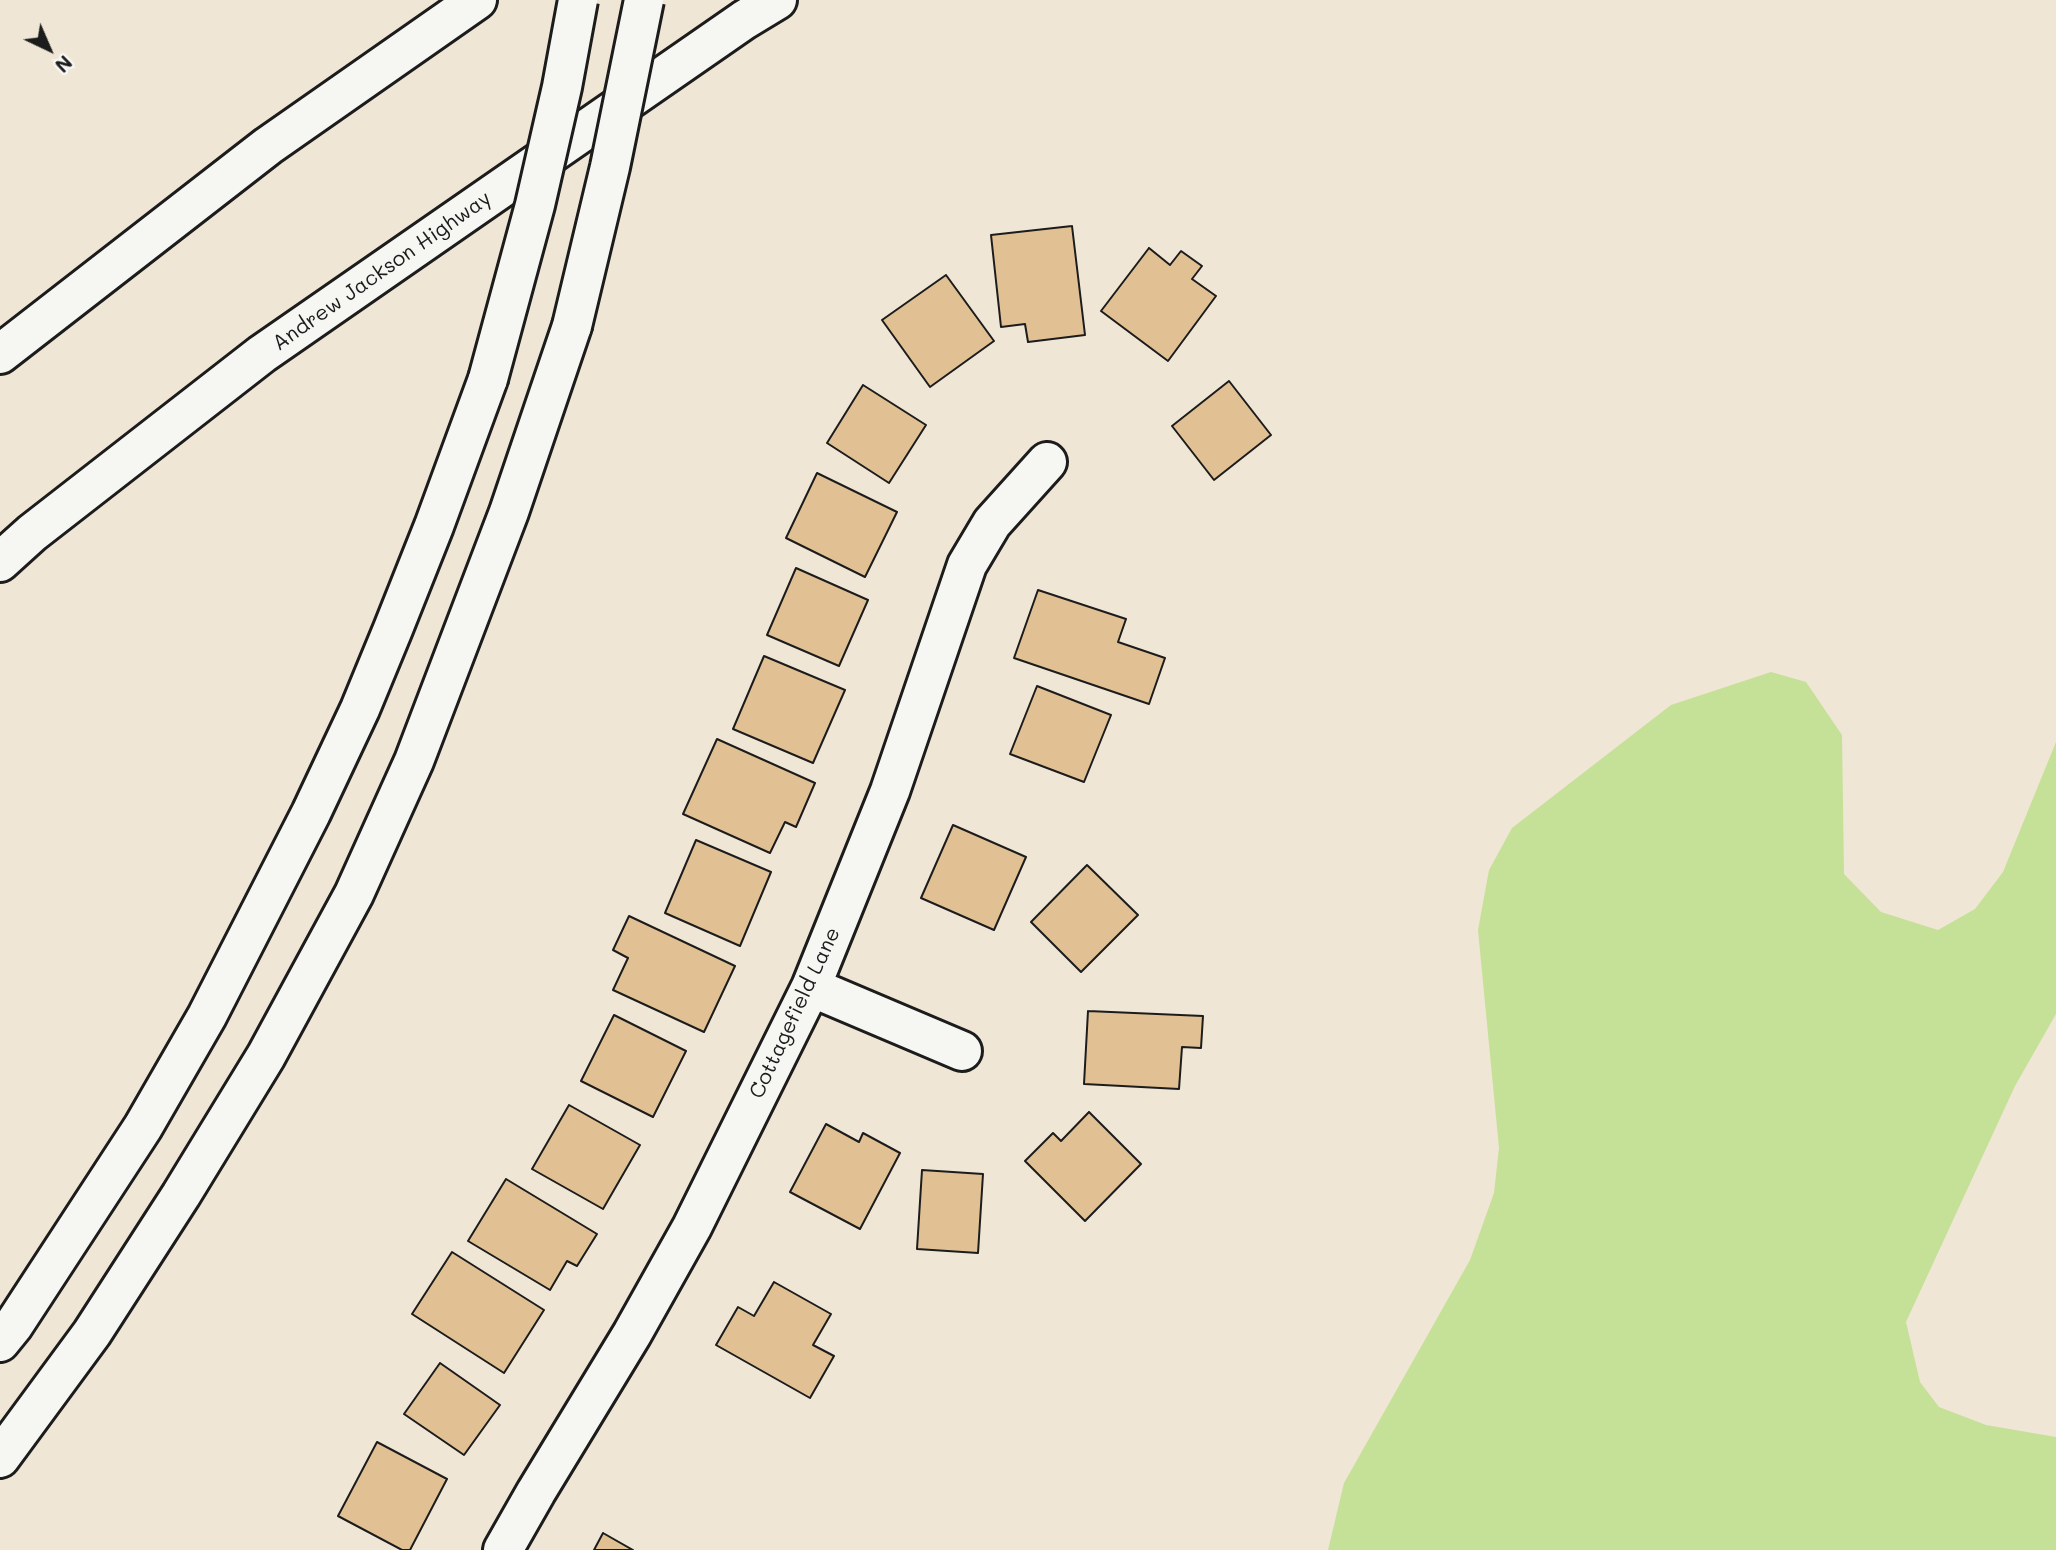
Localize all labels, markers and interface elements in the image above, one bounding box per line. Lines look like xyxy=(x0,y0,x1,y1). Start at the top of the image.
north arrow xyxy=(14,14,84,84)
text: N xyxy=(50,50,78,78)
street label: Andrew Jackson Highway xyxy=(268,186,496,356)
street label: Cottagefield Lane xyxy=(744,923,846,1103)

